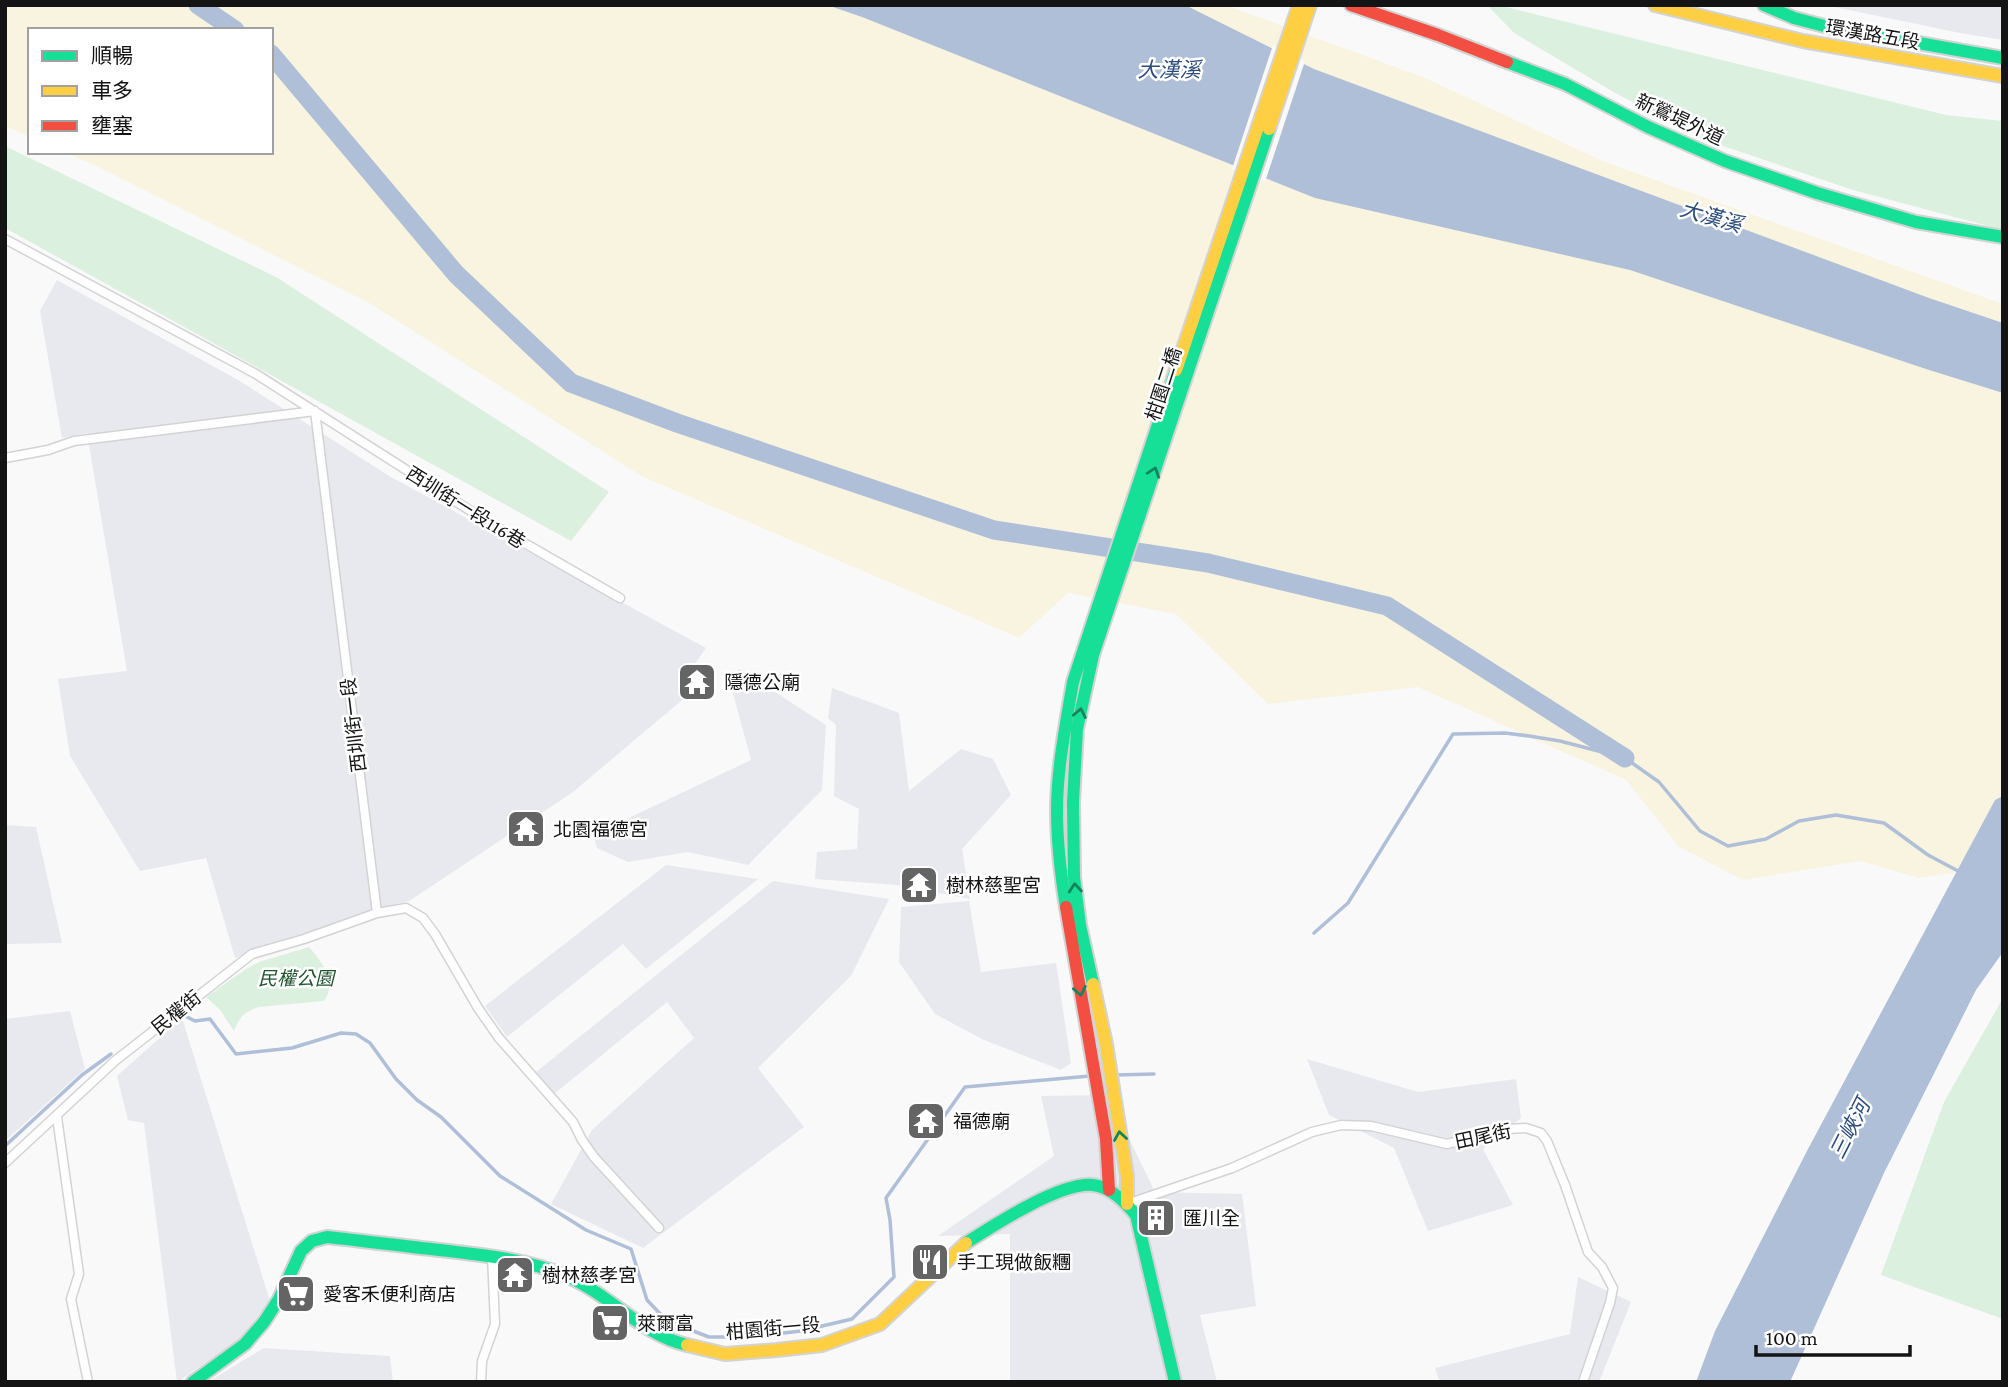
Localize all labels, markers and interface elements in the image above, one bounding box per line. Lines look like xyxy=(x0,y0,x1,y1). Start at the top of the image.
street label: 環漢路五段 xyxy=(1824,16,1922,53)
legend xyxy=(28,28,273,154)
text: 順暢 xyxy=(91,44,133,68)
water label: 大漢溪 xyxy=(1138,58,1203,82)
text: 車多 xyxy=(91,79,133,103)
street label: 新鶯堤外道 xyxy=(1632,90,1727,149)
text: 壅塞 xyxy=(91,114,133,138)
water label: 大漢溪 xyxy=(1677,197,1747,238)
street label: 柑園二橋 xyxy=(1142,345,1185,424)
street label: 西圳街一段116巷 xyxy=(402,462,529,552)
one-way arrow xyxy=(1146,466,1160,479)
temple icon: 隱德公廟 xyxy=(676,661,718,703)
place label: 隱德公廟 xyxy=(724,672,800,693)
street label: 西圳街一段 xyxy=(337,677,370,773)
one-way arrow xyxy=(1072,707,1087,719)
temple icon: 北園福德宮 xyxy=(505,808,547,850)
place label: 北園福德宮 xyxy=(553,819,648,840)
temple icon: 樹林慈聖宮 xyxy=(898,864,940,906)
place label: 樹林慈聖宮 xyxy=(946,875,1041,896)
one-way arrow xyxy=(1068,882,1083,893)
park label: 民權公園 xyxy=(258,968,337,989)
one-way arrow xyxy=(1072,985,1087,997)
street label: 民權街 xyxy=(148,986,205,1038)
water label: 三峽河 xyxy=(1825,1092,1877,1163)
temple icon: 福德廟 xyxy=(905,1100,947,1142)
place label: 福德廟 xyxy=(953,1111,1010,1132)
street label: 田尾街 xyxy=(1453,1120,1513,1153)
one-way arrow xyxy=(1113,1130,1128,1142)
building icon: 匯川全 xyxy=(1135,1197,1177,1239)
place label: 匯川全 xyxy=(1183,1208,1240,1229)
restaurant icon: 手工現做飯糰 xyxy=(909,1241,951,1283)
place label: 手工現做飯糰 xyxy=(957,1252,1071,1273)
temple icon: 樹林慈孝宮 xyxy=(494,1254,536,1296)
place label: 樹林慈孝宮 xyxy=(542,1265,637,1286)
supermarket icon: 愛客禾便利商店 xyxy=(275,1273,317,1315)
place label: 愛客禾便利商店 xyxy=(323,1284,456,1305)
supermarket icon: 萊爾富 xyxy=(589,1302,631,1344)
place label: 萊爾富 xyxy=(637,1313,694,1334)
street label: 柑園街一段 xyxy=(725,1314,821,1343)
scale bar xyxy=(1756,1314,1910,1358)
text: 100 m xyxy=(1766,1326,1818,1350)

